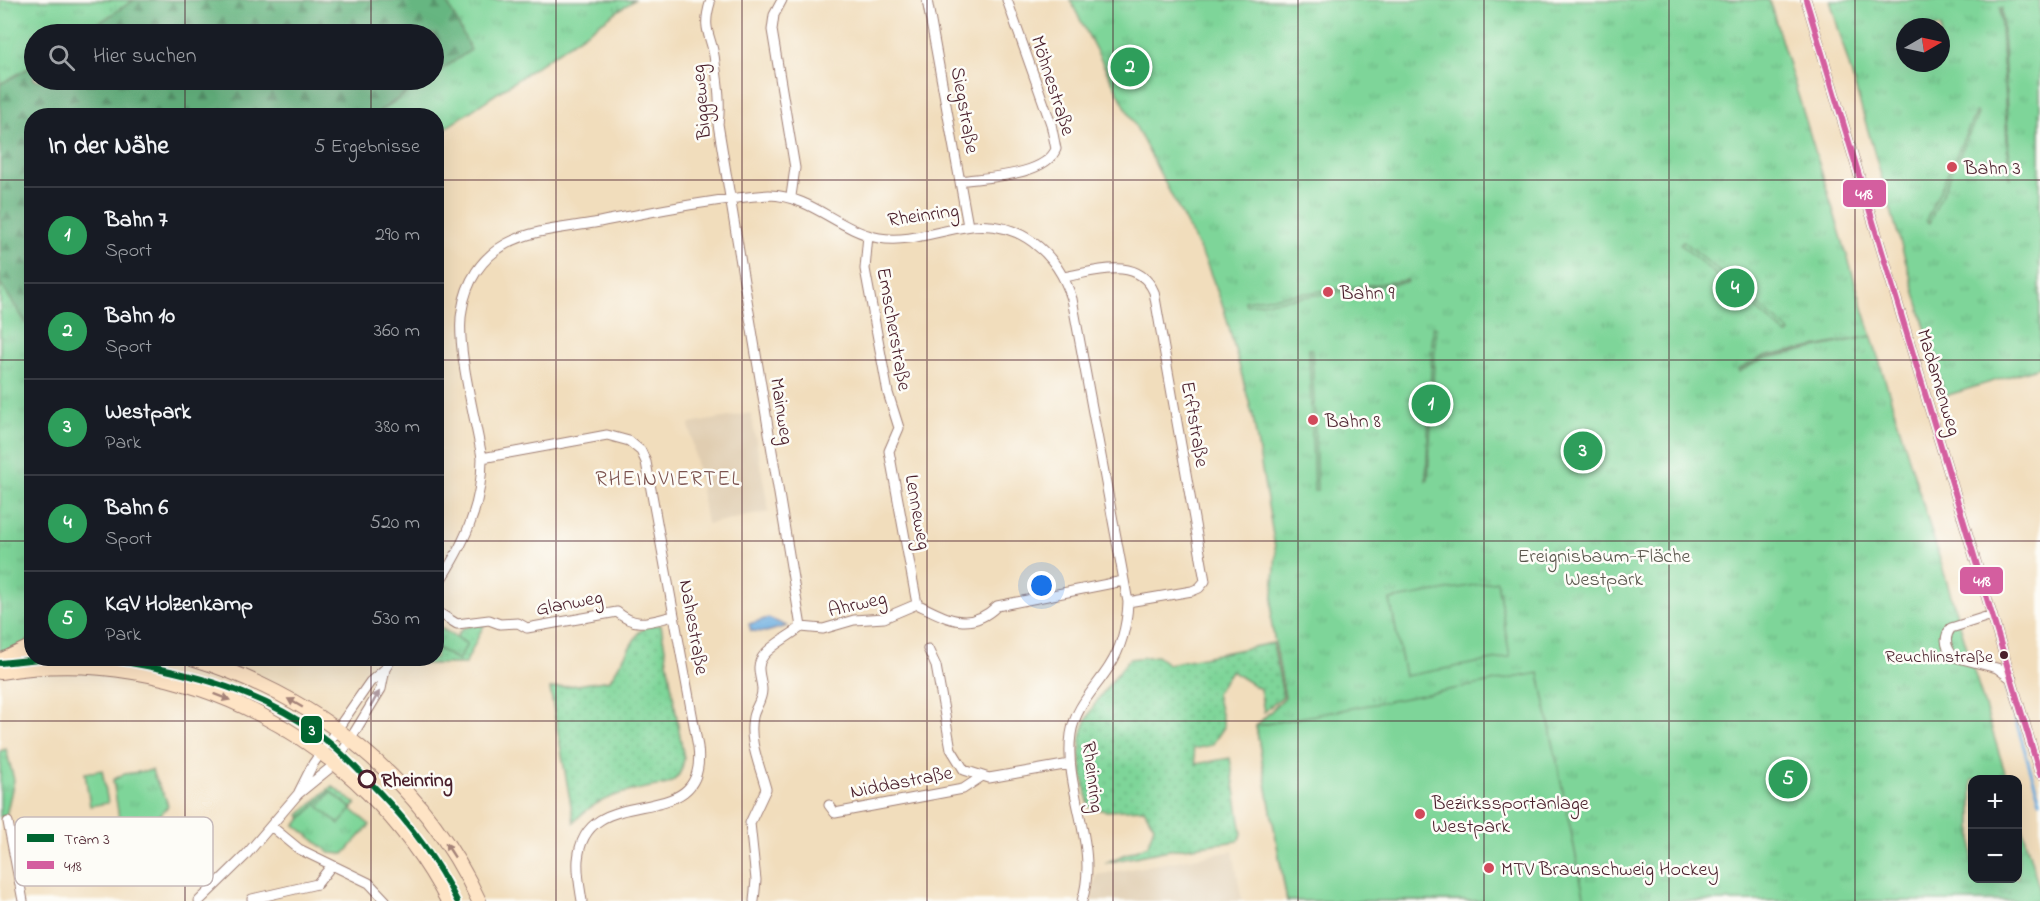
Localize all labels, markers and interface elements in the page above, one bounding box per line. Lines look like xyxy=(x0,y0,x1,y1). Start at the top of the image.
north arrow xyxy=(1896,18,1950,72)
search box xyxy=(24,24,444,90)
street label: Möhnestraße xyxy=(1022,32,1081,140)
icon: search xyxy=(45,41,78,74)
text: Hier suchen xyxy=(93,41,197,73)
pin: 2 xyxy=(1110,44,1150,90)
street label: Biggeweg xyxy=(685,63,721,141)
street label: Siegstraße xyxy=(941,65,985,156)
text: In der Nähe xyxy=(48,128,169,166)
text: 5 Ergebnisse xyxy=(314,133,420,162)
place label: Bahn 3 xyxy=(1963,155,2021,184)
marker: Bahn 3 xyxy=(1945,160,1959,174)
line badge: 418 xyxy=(1842,179,1887,208)
text: 418 xyxy=(1854,183,1873,207)
street label: Rheinring xyxy=(886,197,961,237)
text: Bahn 7 xyxy=(105,205,168,237)
text: 1 xyxy=(64,221,71,250)
text: 290 m xyxy=(375,221,420,250)
text: Sport xyxy=(105,237,152,266)
street label: Emscherstraße xyxy=(867,266,918,393)
pin: 4 xyxy=(1716,266,1754,310)
place label: Bahn 9 xyxy=(1339,280,1395,309)
marker: Bahn 9 xyxy=(1321,285,1335,299)
text: Bahn 10 xyxy=(105,301,175,333)
text: 2 xyxy=(63,317,72,346)
text: 360 m xyxy=(374,317,420,346)
street label: Madamenweg xyxy=(1907,326,1968,440)
text: Sport xyxy=(105,333,152,362)
street label: Mainweg xyxy=(760,376,800,447)
street label: Erftstraße xyxy=(1172,379,1215,470)
pin: 1 xyxy=(1412,382,1450,426)
text: Westpark xyxy=(105,397,191,429)
place label: Bahn 8 xyxy=(1324,408,1381,437)
text: 3 xyxy=(63,413,72,442)
text: 380 m xyxy=(375,413,420,442)
marker: Bahn 8 xyxy=(1306,413,1320,427)
pin: 3 xyxy=(1564,428,1602,474)
text: Park xyxy=(105,429,141,458)
district label: RHEINVIERTEL xyxy=(595,465,741,495)
street label: Lenneweg xyxy=(895,472,937,553)
text: Bahn 6 xyxy=(105,493,168,525)
text: 4 xyxy=(63,509,72,538)
text: 520 m xyxy=(369,509,420,538)
text: Sport xyxy=(105,525,152,554)
park label: Ereignisbaum-Fläche Westpark xyxy=(1517,543,1691,595)
line badge: 418 xyxy=(1959,566,2004,595)
text: 418 xyxy=(1972,570,1991,594)
your location xyxy=(1027,571,1056,600)
street label: Nahestraße xyxy=(670,578,715,677)
street label: Glanweg xyxy=(534,584,606,626)
street label: Ahrweg xyxy=(826,585,890,627)
text: KGV Holzenkamp xyxy=(105,589,253,621)
text: 5 xyxy=(62,605,73,634)
text: 530 m xyxy=(371,605,420,634)
text: Park xyxy=(105,621,141,650)
place label: Reuchlinstraße xyxy=(1885,645,1994,671)
marker: Reuchlinstraße xyxy=(1998,649,2010,661)
one-way arrow xyxy=(370,690,380,707)
one-way arrow xyxy=(213,693,231,702)
one-way arrow xyxy=(286,698,303,708)
line badge: 3 xyxy=(300,715,323,744)
text: 3 xyxy=(308,719,316,743)
street label: Rheinring xyxy=(1072,740,1110,815)
pin: 5 xyxy=(1768,756,1808,802)
street label: Niddastraße xyxy=(848,759,955,808)
place label: Rheinring xyxy=(381,767,453,797)
marker: Rheinring xyxy=(358,770,376,788)
map controls xyxy=(1968,775,2022,883)
button: + xyxy=(1968,775,2022,829)
place label: Bezirkssportanlage Westpark xyxy=(1431,790,1589,842)
marker: Bezirkssportanlage Westpark xyxy=(1413,807,1427,821)
legend xyxy=(15,817,213,886)
text: Tram 3 xyxy=(64,828,110,852)
button: − xyxy=(1968,829,2022,883)
one-way arrow xyxy=(445,842,456,858)
text: 418 xyxy=(64,855,82,879)
place label: MTV Braunschweig Hockey xyxy=(1501,856,1719,886)
marker: MTV Braunschweig Hockey xyxy=(1482,861,1496,875)

